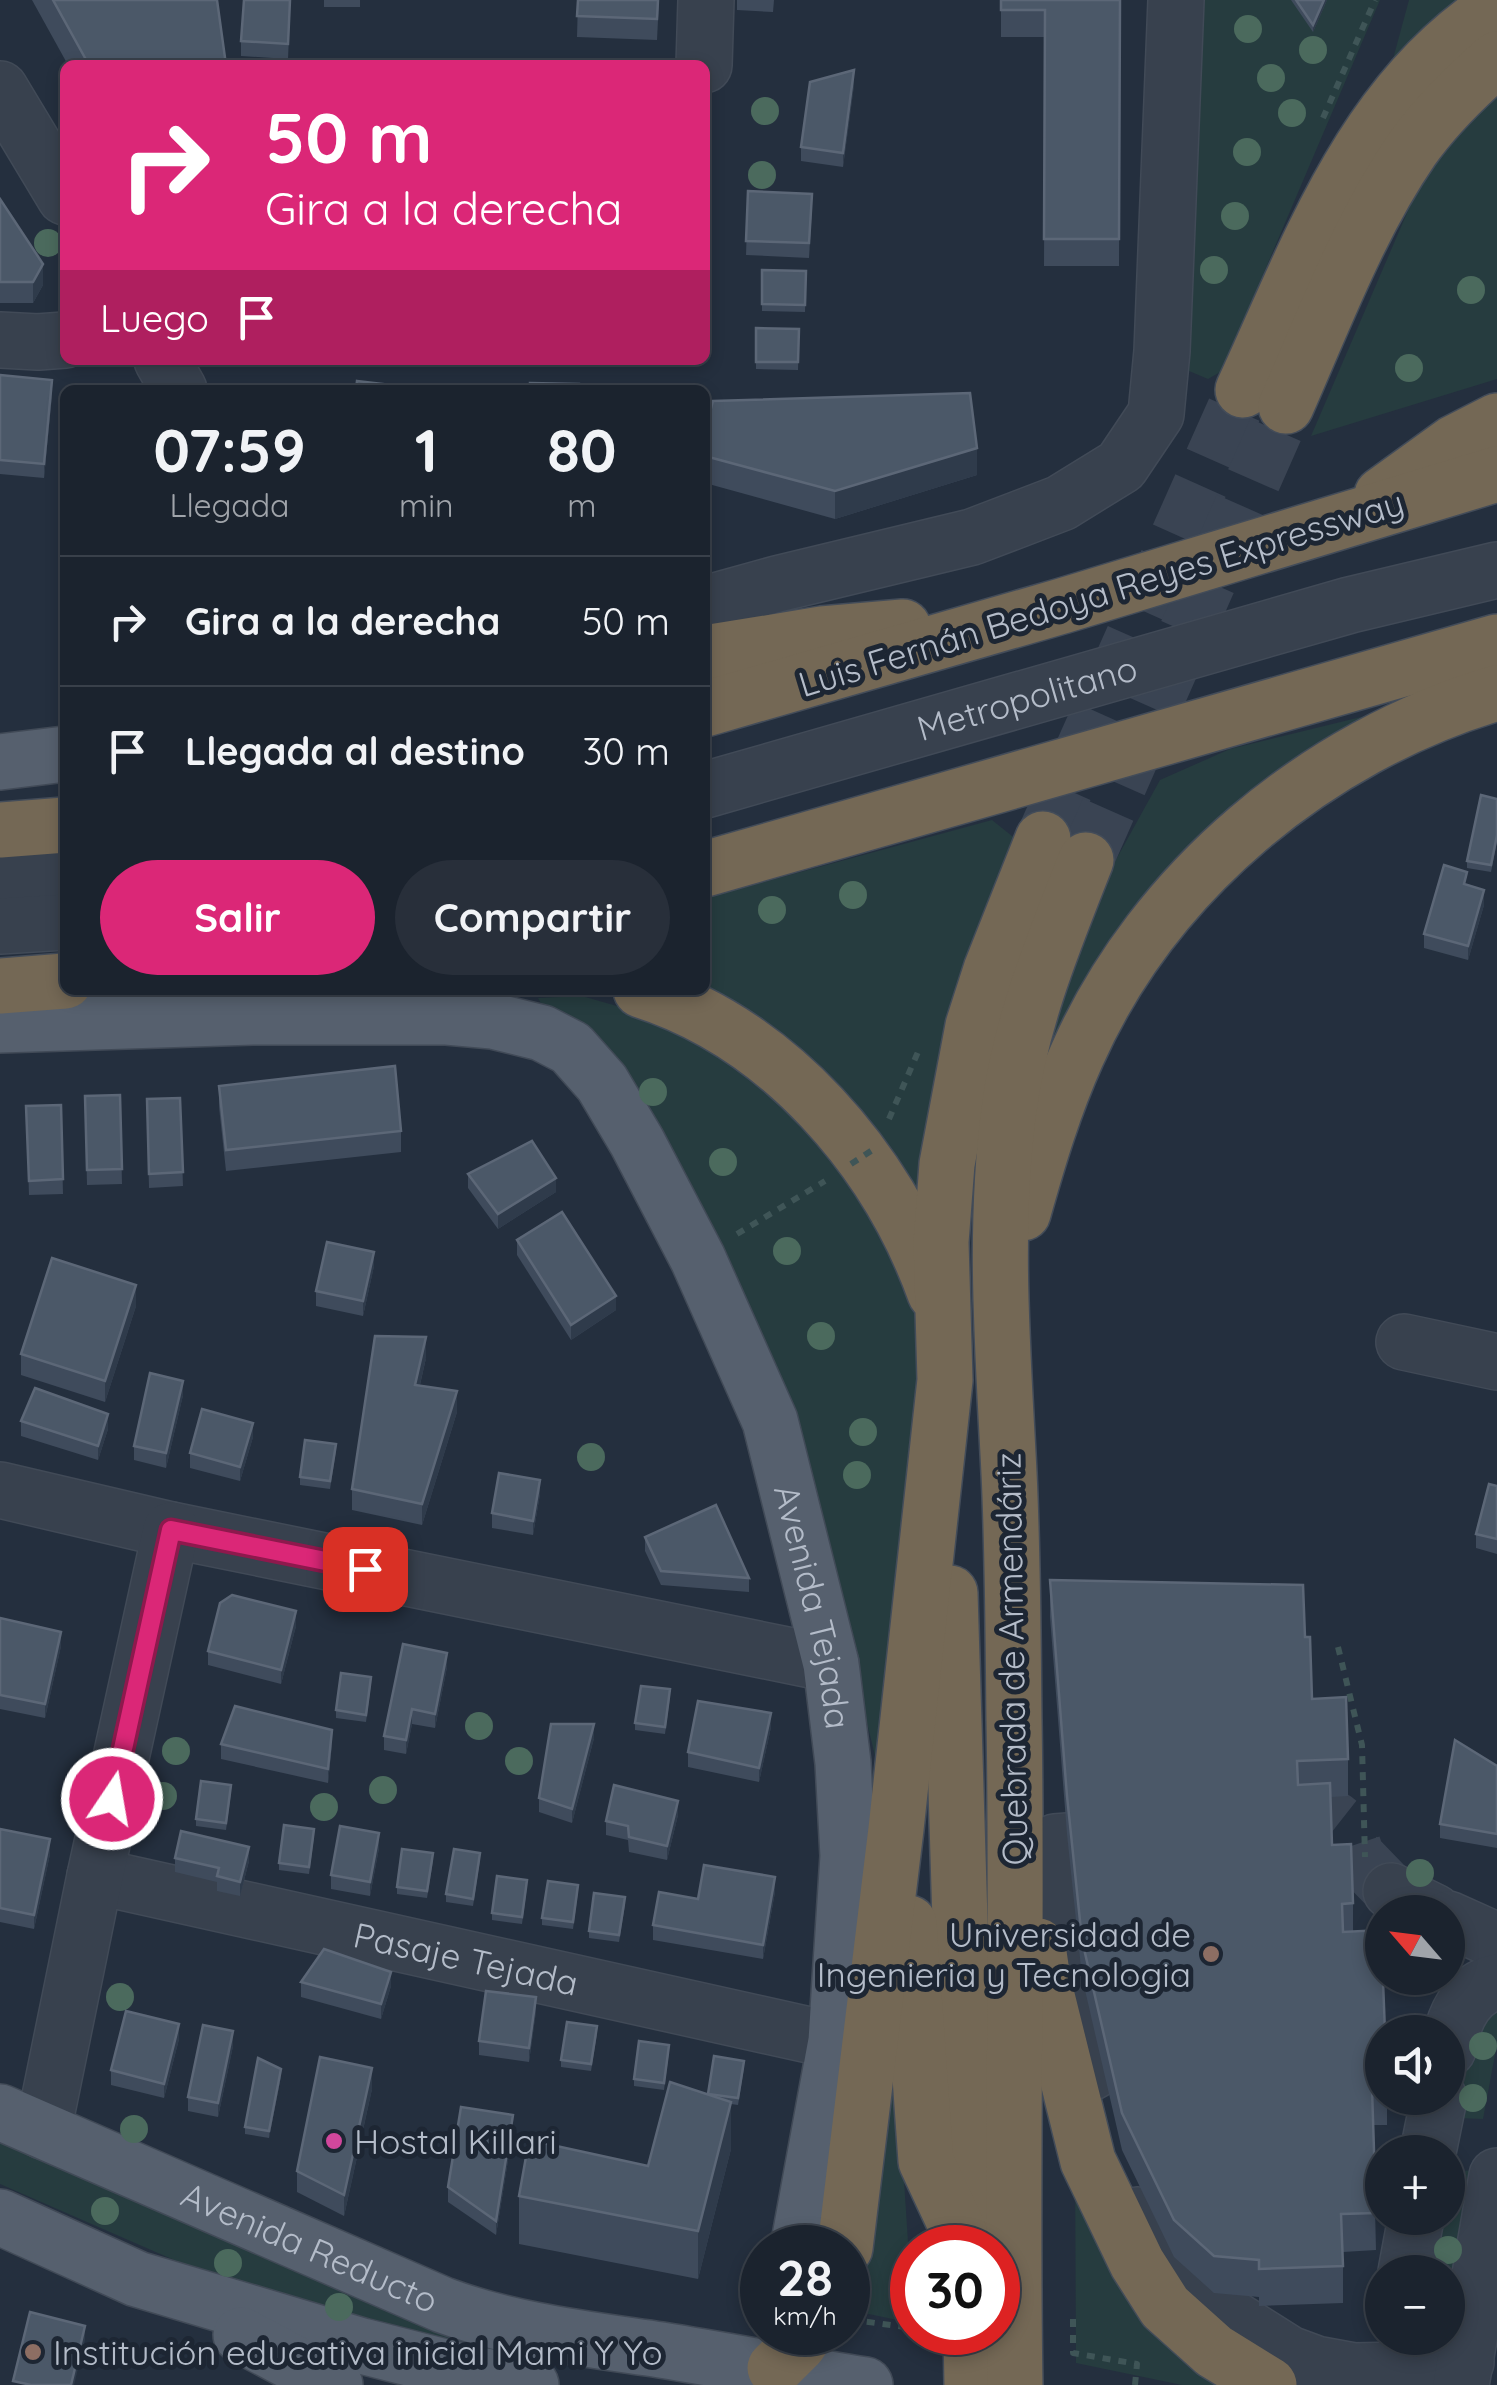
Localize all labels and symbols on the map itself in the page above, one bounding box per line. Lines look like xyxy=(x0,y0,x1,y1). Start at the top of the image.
street label: Luis Fernán Bedoya Reyes Expressway xyxy=(793,480,1409,706)
street label: Metropolitano xyxy=(912,645,1142,750)
street label: Quebrada de Armendáriz xyxy=(985,1452,1037,1866)
street label: Avenida Tejada xyxy=(765,1480,861,1731)
pin xyxy=(323,1527,408,1612)
position arrow xyxy=(60,1747,164,1851)
north arrow xyxy=(1365,1895,1465,1995)
street label: Pasaje Tejada xyxy=(350,1912,582,2005)
place label: Universidad de Ingenieria y Tecnologia xyxy=(817,1912,1191,1996)
marker: Universidad de Ingenieria y Tecnologia xyxy=(1200,1943,1222,1965)
place label: Hostal Killari xyxy=(354,2119,557,2163)
marker: Hostal Killari xyxy=(323,2130,345,2152)
street label: Avenida Reducto xyxy=(175,2172,445,2322)
speed limit sign: 30 xyxy=(890,2225,1020,2355)
place label: Institución educativa inicial Mami Y Yo xyxy=(53,2330,663,2374)
marker: Institución educativa inicial Mami Y Yo xyxy=(22,2341,44,2363)

